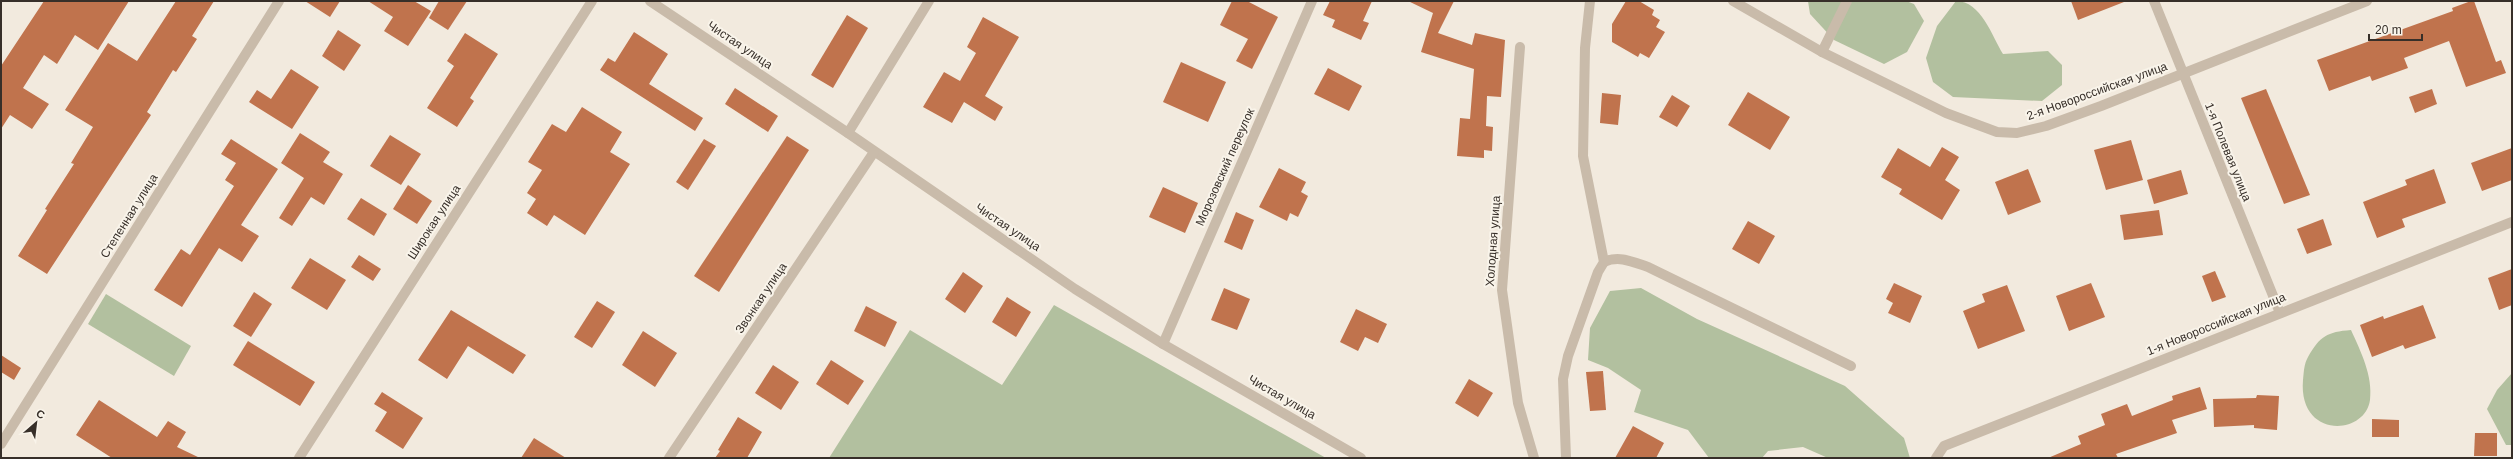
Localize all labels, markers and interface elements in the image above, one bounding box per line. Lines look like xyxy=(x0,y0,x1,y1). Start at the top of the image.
scale bar xyxy=(2369,16,2422,42)
street label: Чистая улица xyxy=(705,18,776,72)
text: 20 m xyxy=(2375,23,2402,37)
street label: 2-я Новороссийская улица xyxy=(2025,59,2169,123)
street label: 1-я Полевая улица xyxy=(2202,101,2254,204)
street label: Морозовский переулок xyxy=(1193,105,1258,228)
street label: Степенная улица xyxy=(97,171,161,261)
street label: Широкая улица xyxy=(405,182,463,262)
street label: Холодная улица xyxy=(1483,195,1503,287)
street label: Чистая улица xyxy=(973,200,1044,254)
street label: Звонкая улица xyxy=(732,260,790,336)
street label: 1-я Новороссийская улица xyxy=(2145,290,2288,358)
street label: Чистая улица xyxy=(1246,372,1318,422)
north arrow xyxy=(16,403,56,443)
text: С xyxy=(34,407,47,421)

